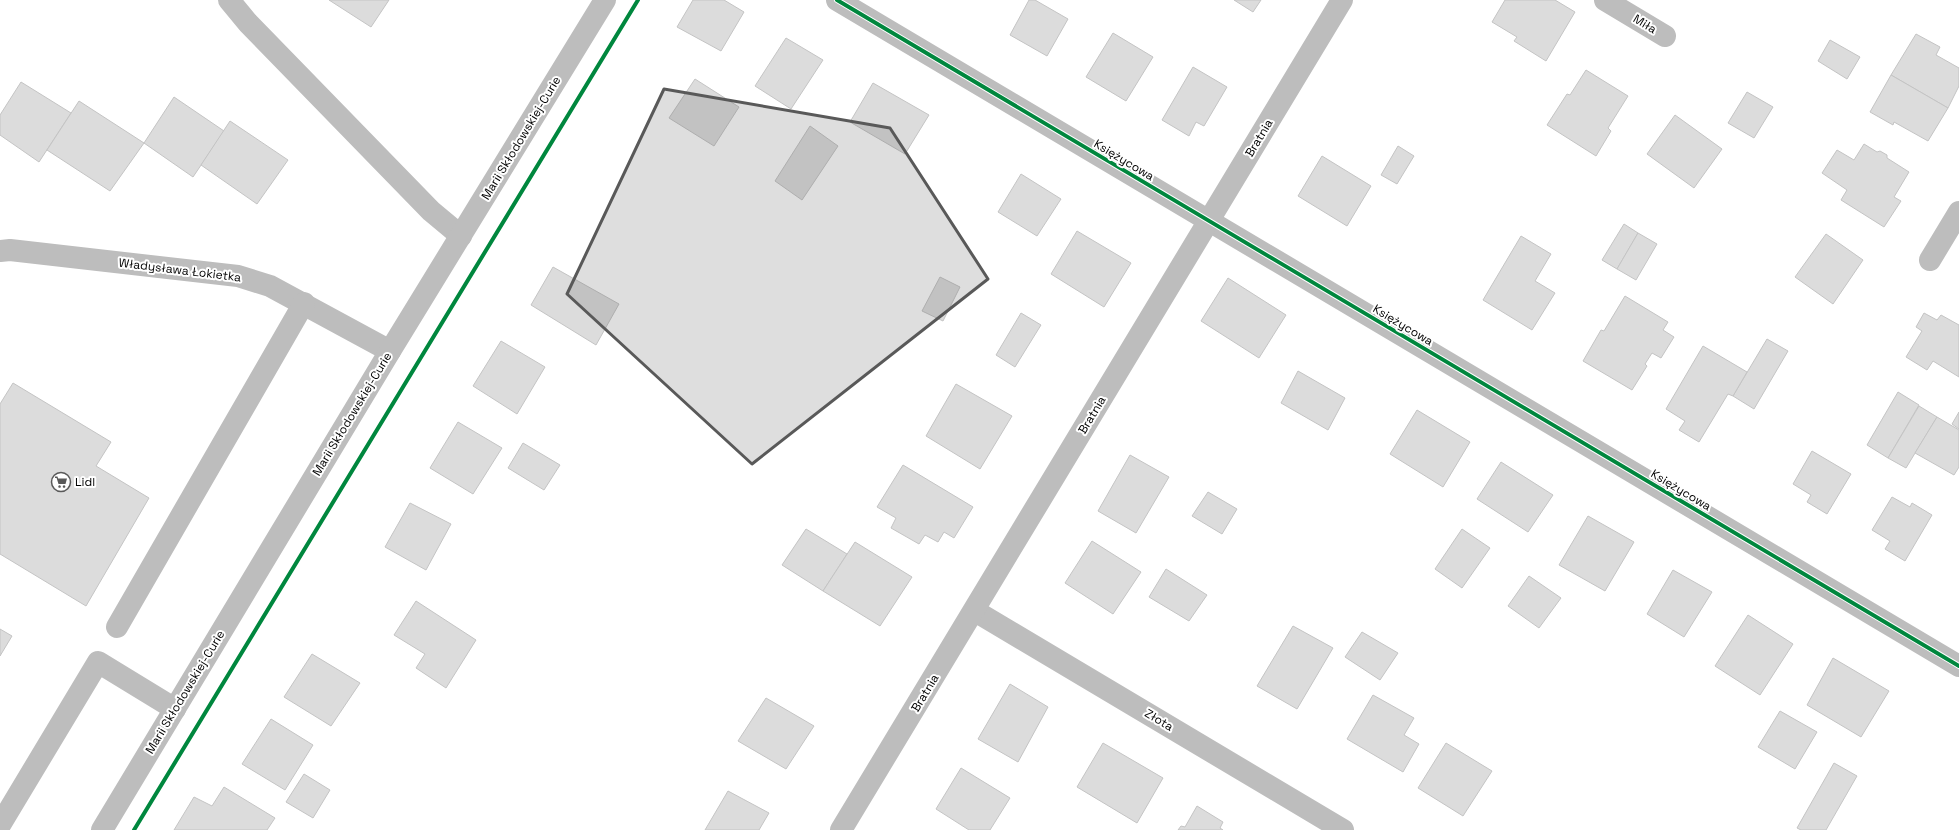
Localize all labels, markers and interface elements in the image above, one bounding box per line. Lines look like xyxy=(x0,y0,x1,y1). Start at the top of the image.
street label: Miła xyxy=(1630,11,1660,37)
street label: Marii Skłodowskiej-Curie xyxy=(478,73,564,203)
street label: Bratnia xyxy=(1241,116,1277,160)
street label: Księżycowa xyxy=(1091,136,1157,184)
street label: Władysława Łokietka xyxy=(118,255,242,285)
street label: Księżycowa xyxy=(1370,301,1436,349)
street label: Marii Skłodowskiej-Curie xyxy=(309,349,395,479)
street label: Bratnia xyxy=(1074,393,1110,437)
street label: Księżycowa xyxy=(1648,466,1714,514)
supermarket icon: Lidl xyxy=(50,471,72,493)
place label: Lidl xyxy=(75,474,95,490)
street label: Marii Skłodowskiej-Curie xyxy=(142,627,228,757)
street label: Bratnia xyxy=(907,671,943,715)
street label: Złota xyxy=(1142,705,1176,735)

